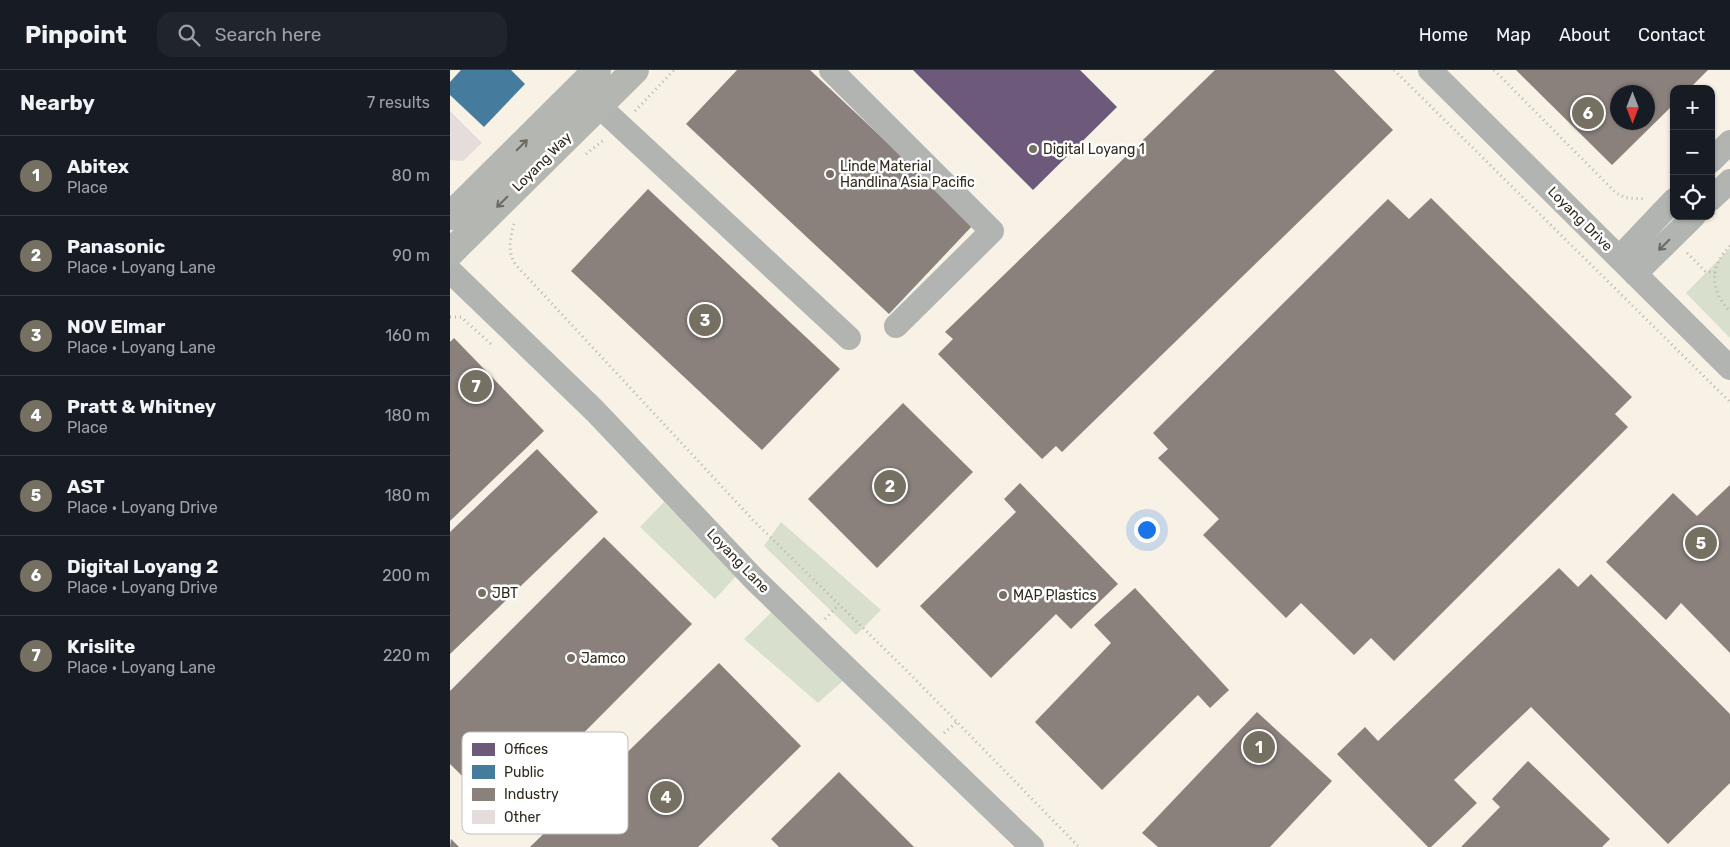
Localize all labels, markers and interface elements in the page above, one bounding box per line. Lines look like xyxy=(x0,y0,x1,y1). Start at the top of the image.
search box xyxy=(157,12,507,57)
text: Pinpoint xyxy=(25,21,127,49)
icon: search xyxy=(175,21,203,49)
text: Search here xyxy=(215,23,321,46)
text: Home xyxy=(1419,24,1468,46)
text: Map xyxy=(1496,24,1531,46)
text: About xyxy=(1559,24,1610,46)
text: Contact xyxy=(1638,24,1705,46)
north arrow xyxy=(1610,85,1655,130)
map controls xyxy=(1670,85,1715,220)
button: + xyxy=(1670,85,1715,130)
text: Nearby xyxy=(20,90,95,115)
text: 7 results xyxy=(367,93,430,112)
pin: 6 xyxy=(1572,94,1604,132)
street label: Loyang Way xyxy=(509,129,575,195)
button: − xyxy=(1670,130,1715,175)
one-way arrow xyxy=(516,139,528,151)
place label: Digital Loyang 1 xyxy=(1043,141,1145,158)
marker: Digital Loyang 1 xyxy=(1027,143,1039,155)
text: Abitex xyxy=(67,155,129,178)
place label: Linde Material Handlina Asia Pacific xyxy=(840,158,975,191)
text: 1 xyxy=(32,166,40,185)
text: 80 m xyxy=(392,166,430,185)
marker: Linde Material Handlina Asia Pacific xyxy=(824,168,836,180)
button: locate xyxy=(1670,175,1715,220)
text: Place xyxy=(67,178,108,197)
street label: Loyang Drive xyxy=(1544,183,1616,255)
one-way arrow xyxy=(496,195,508,208)
text: Panasonic xyxy=(67,235,165,258)
one-way arrow xyxy=(1658,239,1671,251)
text: 2 xyxy=(31,246,41,265)
text: 90 m xyxy=(392,246,430,265)
text: Place · Loyang Lane xyxy=(67,258,216,277)
pin: 3 xyxy=(689,301,721,339)
text: NOV Elmar xyxy=(67,315,165,338)
text: 3 xyxy=(31,326,41,345)
text: 160 m xyxy=(385,326,430,345)
text: Place · Loyang Lane xyxy=(67,338,216,357)
pin: 7 xyxy=(460,367,492,405)
text: Pratt & Whitney xyxy=(67,395,216,418)
text: 4 xyxy=(31,406,41,425)
text: 180 m xyxy=(385,406,430,425)
text: Place xyxy=(67,418,108,437)
pin: 2 xyxy=(874,467,906,505)
text: AST xyxy=(67,475,105,498)
text: 5 xyxy=(31,486,41,505)
text: 180 m xyxy=(385,486,430,505)
text: Place · Loyang Drive xyxy=(67,498,218,517)
your location xyxy=(1134,517,1160,543)
pin: 5 xyxy=(1685,524,1717,562)
street label: Loyang Lane xyxy=(703,525,773,597)
text: Digital Loyang 2 xyxy=(67,555,218,578)
text: 6 xyxy=(31,566,41,585)
text: 200 m xyxy=(382,566,430,585)
text: Place · Loyang Drive xyxy=(67,578,218,597)
place label: JBT xyxy=(492,585,518,602)
marker: JBT xyxy=(476,587,488,599)
place label: MAP Plastics xyxy=(1013,587,1097,604)
marker: MAP Plastics xyxy=(997,589,1009,601)
text: Krislite xyxy=(67,635,135,658)
text: 7 xyxy=(31,646,41,665)
text: 220 m xyxy=(383,646,430,665)
place label: Jamco xyxy=(581,650,626,667)
marker: Jamco xyxy=(565,652,577,664)
text: Place · Loyang Lane xyxy=(67,658,216,677)
pin: 1 xyxy=(1243,728,1275,766)
legend xyxy=(462,732,628,834)
text: Offices xyxy=(504,741,548,758)
text: Public xyxy=(504,764,545,781)
pin: 4 xyxy=(650,778,682,816)
text: Industry xyxy=(504,786,559,803)
text: Other xyxy=(504,809,541,826)

